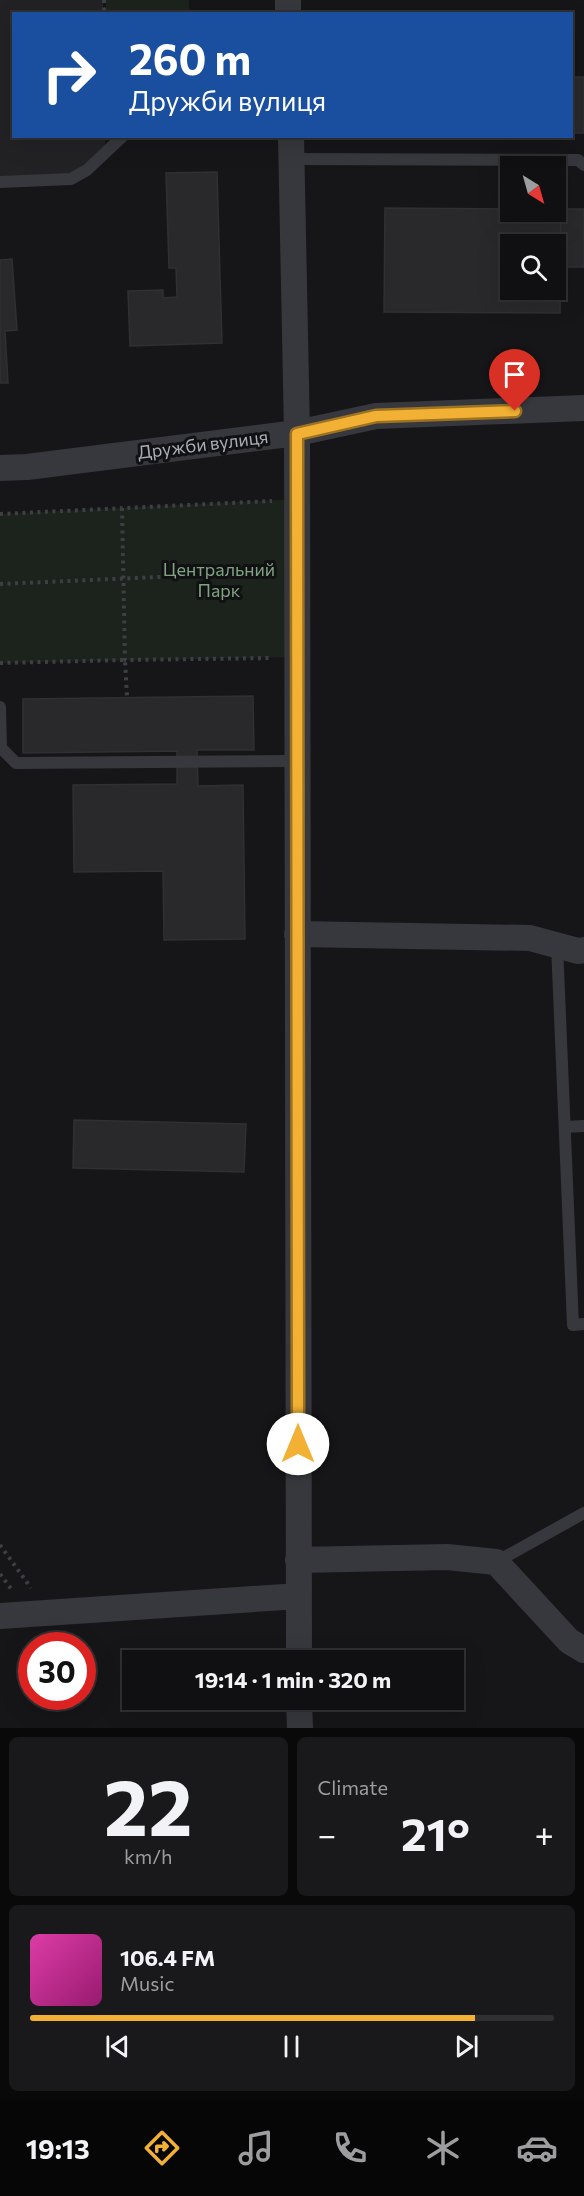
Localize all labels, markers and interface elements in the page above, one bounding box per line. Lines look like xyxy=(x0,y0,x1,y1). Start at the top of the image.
text: 260 m xyxy=(129,32,251,84)
icon: right xyxy=(30,36,108,114)
text: Дружби вулиця xyxy=(129,84,326,117)
north arrow xyxy=(500,156,566,222)
map controls xyxy=(500,156,566,300)
button: search xyxy=(500,234,566,300)
pin xyxy=(489,349,540,411)
icon: arrive xyxy=(498,358,531,391)
street label: Дружби вулиця xyxy=(136,425,270,463)
park label: Центральний Парк xyxy=(163,558,275,601)
position arrow xyxy=(266,1412,330,1476)
speed limit sign: 30 xyxy=(18,1632,96,1710)
text: 19:14 · 1 min · 320 m xyxy=(195,1666,391,1693)
text: 22 xyxy=(104,1757,193,1852)
text: Climate xyxy=(318,1775,388,1799)
text: 21° xyxy=(401,1805,470,1860)
text: − xyxy=(318,1813,336,1854)
text: + xyxy=(535,1813,554,1854)
text: km/h xyxy=(124,1844,173,1868)
text: 106.4 FM xyxy=(120,1944,215,1971)
text: Music xyxy=(120,1971,174,1995)
icon: previous xyxy=(101,2030,134,2063)
icon: pause xyxy=(275,2030,308,2063)
icon: next xyxy=(450,2030,483,2063)
icon: directions xyxy=(141,2127,183,2169)
icon: music xyxy=(235,2127,277,2169)
icon: phone xyxy=(329,2127,371,2169)
icon: climate xyxy=(422,2127,464,2169)
icon: car xyxy=(516,2127,558,2169)
text: 19:13 xyxy=(26,2132,90,2165)

